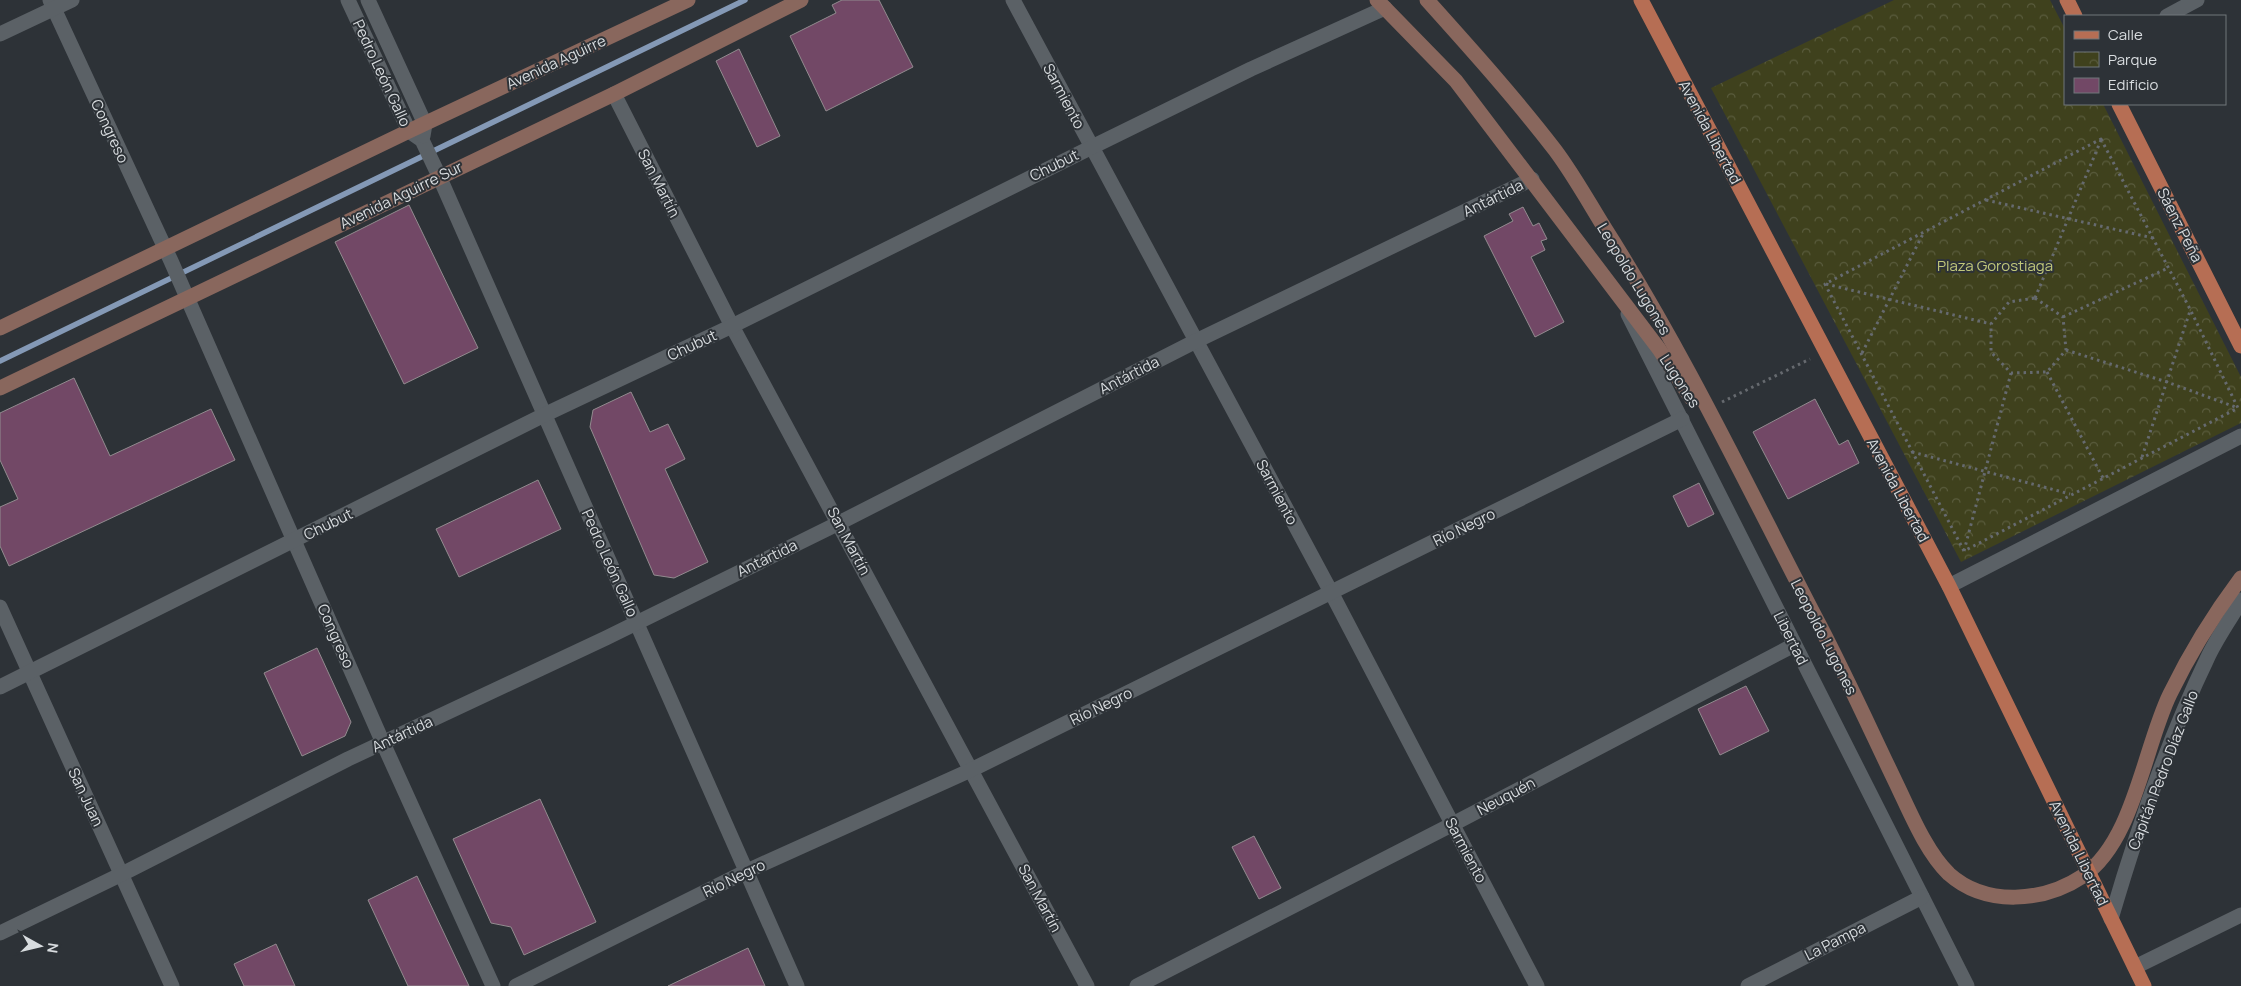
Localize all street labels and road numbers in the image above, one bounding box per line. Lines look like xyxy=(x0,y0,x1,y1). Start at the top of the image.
street label: Pedro León Gallo xyxy=(348,16,416,130)
street label: Avenida Aguirre xyxy=(503,30,609,94)
street label: Sarmiento xyxy=(1038,60,1090,132)
street label: Avenida Libertad xyxy=(1674,76,1746,188)
street label: Congreso xyxy=(86,96,134,166)
street label: Chubut xyxy=(1026,144,1082,186)
street label: San Martín xyxy=(633,145,685,221)
street label: Avenida Aguirre Sur xyxy=(336,156,466,234)
street label: Antártida xyxy=(1459,174,1527,222)
street label: Sáenz Peña xyxy=(2152,184,2208,266)
street label: Leopoldo Lugones xyxy=(1592,219,1676,339)
street label: Chubut xyxy=(664,324,720,366)
street label: Lugones xyxy=(1655,350,1705,412)
street label: Antártida xyxy=(1095,351,1163,399)
street label: Avenida Libertad xyxy=(1862,434,1934,546)
street label: Sarmiento xyxy=(1251,456,1303,528)
street label: Chubut xyxy=(300,503,356,545)
street label: San Martín xyxy=(822,503,876,579)
street label: Río Negro xyxy=(1429,503,1499,551)
street label: Pedro León Gallo xyxy=(577,506,643,620)
street label: Antártida xyxy=(733,534,801,582)
street label: Leopoldo Lugones xyxy=(1786,576,1862,699)
street label: Congreso xyxy=(313,601,360,672)
street label: Libertad xyxy=(1769,608,1813,668)
street label: Río Negro xyxy=(1066,682,1136,730)
street label: Capitán Pedro Díaz Gallo xyxy=(2123,687,2203,853)
street label: Antártida xyxy=(368,711,436,757)
street label: San Juan xyxy=(63,764,109,830)
street label: Neuquén xyxy=(1473,772,1539,820)
street label: Avenida Libertad xyxy=(2044,797,2114,909)
street label: Sarmiento xyxy=(1440,814,1492,886)
street label: Río Negro xyxy=(699,854,769,902)
street label: San Martín xyxy=(1013,860,1067,936)
street label: La Pampa xyxy=(1801,917,1869,965)

